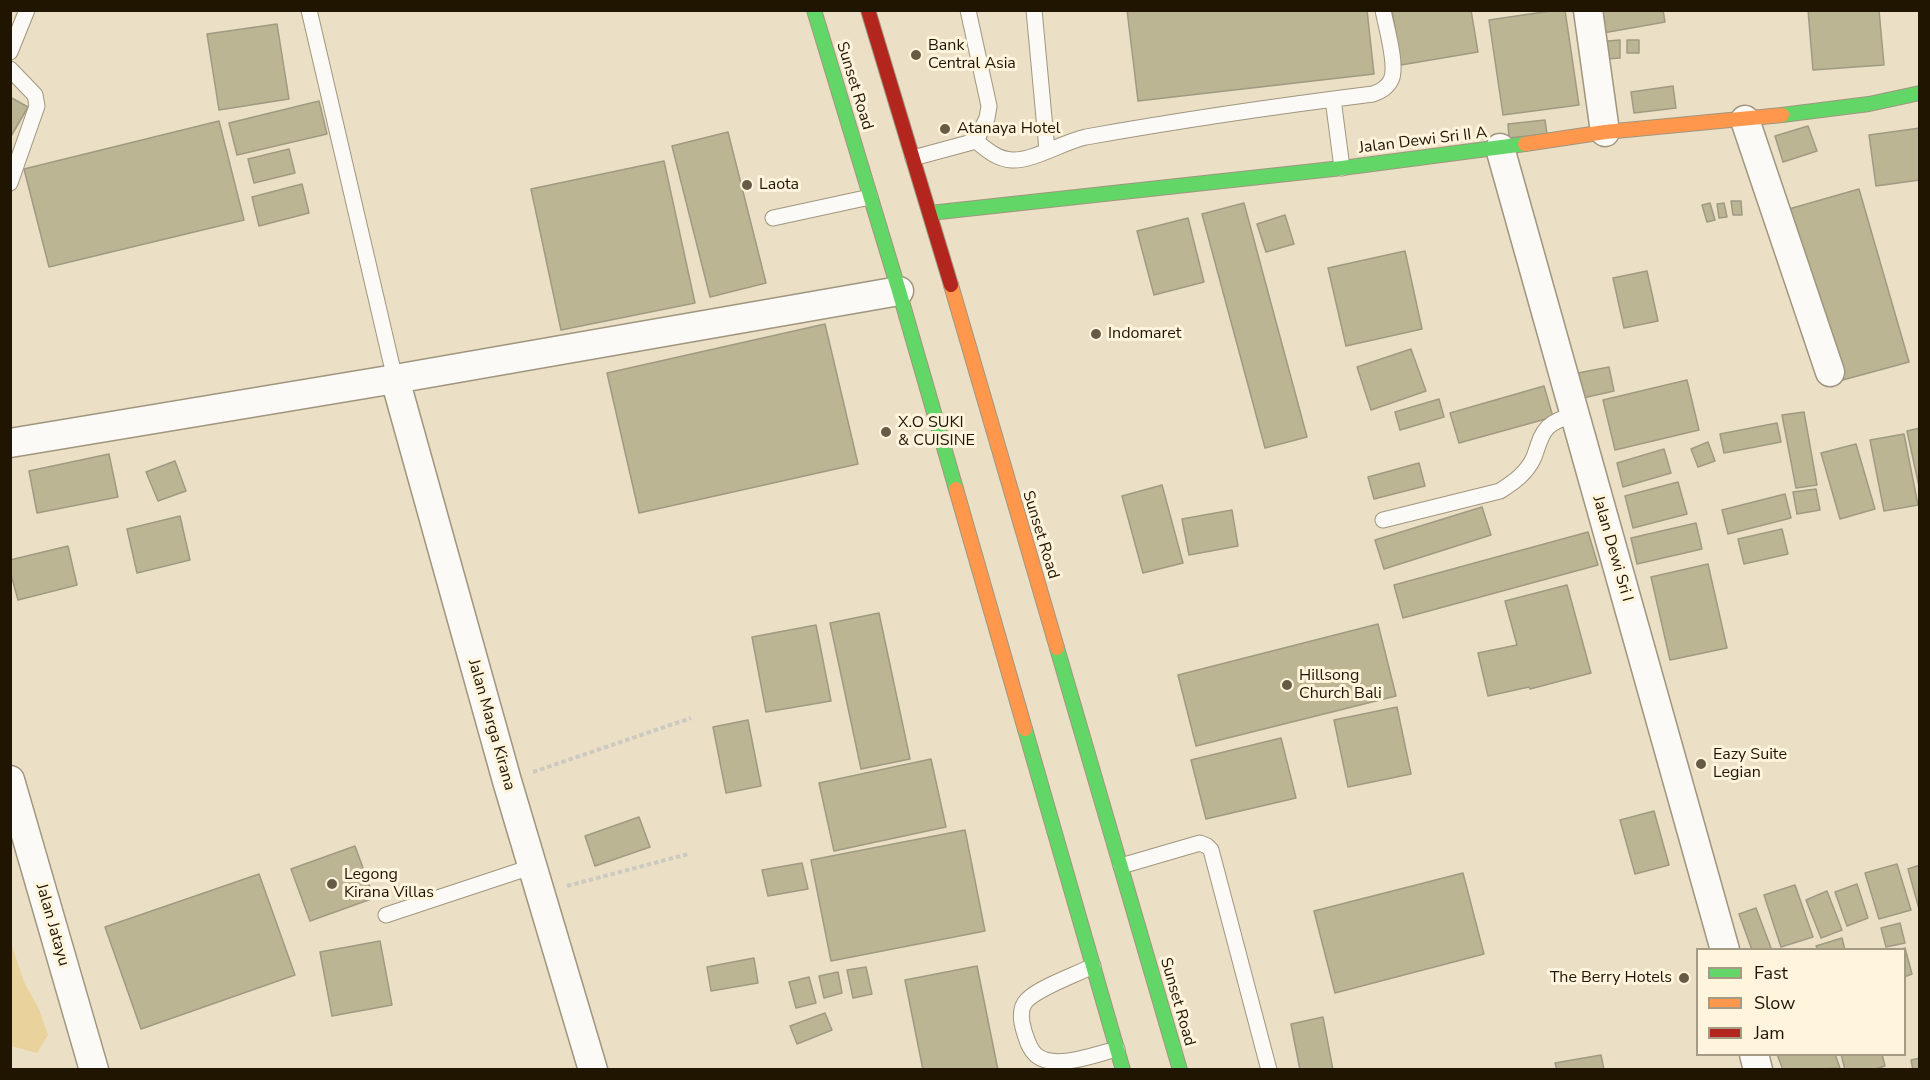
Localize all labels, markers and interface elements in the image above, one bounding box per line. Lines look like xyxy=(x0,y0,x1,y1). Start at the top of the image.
place label: Bank Central Asia xyxy=(928,36,1016,74)
street label: Sunset Road xyxy=(832,40,876,132)
marker: Bank Central Asia xyxy=(909,48,923,62)
place label: Atanaya Hotel xyxy=(957,119,1060,139)
marker: Atanaya Hotel xyxy=(938,122,952,136)
street label: Jalan Dewi Sri II A xyxy=(1358,124,1488,158)
place label: Laota xyxy=(759,175,799,195)
marker: Laota xyxy=(740,178,754,192)
place label: Indomaret xyxy=(1108,324,1181,344)
marker: Indomaret xyxy=(1089,327,1103,341)
place label: X.O SUKI & CUISINE xyxy=(898,413,975,451)
marker: X.O SUKI & CUISINE xyxy=(879,425,893,439)
street label: Sunset Road xyxy=(1018,489,1062,581)
street label: Jalan Dewi Sri I xyxy=(1588,494,1636,604)
street label: Jalan Marga Kirana xyxy=(463,657,519,793)
place label: Hillsong Church Bali xyxy=(1299,666,1382,704)
marker: Hillsong Church Bali xyxy=(1280,678,1294,692)
place label: Eazy Suite Legian xyxy=(1713,745,1787,783)
marker: Eazy Suite Legian xyxy=(1694,757,1708,771)
place label: Legong Kirana Villas xyxy=(344,865,434,903)
marker: Legong Kirana Villas xyxy=(325,877,339,891)
street label: Jalan Jatayu xyxy=(31,882,73,968)
legend xyxy=(1696,948,1906,1056)
street label: Sunset Road xyxy=(1155,956,1199,1048)
text: Fast xyxy=(1754,961,1788,985)
place label: The Berry Hotels xyxy=(1550,968,1672,988)
marker: The Berry Hotels xyxy=(1677,971,1691,985)
text: Slow xyxy=(1754,991,1795,1015)
text: Jam xyxy=(1754,1021,1785,1045)

